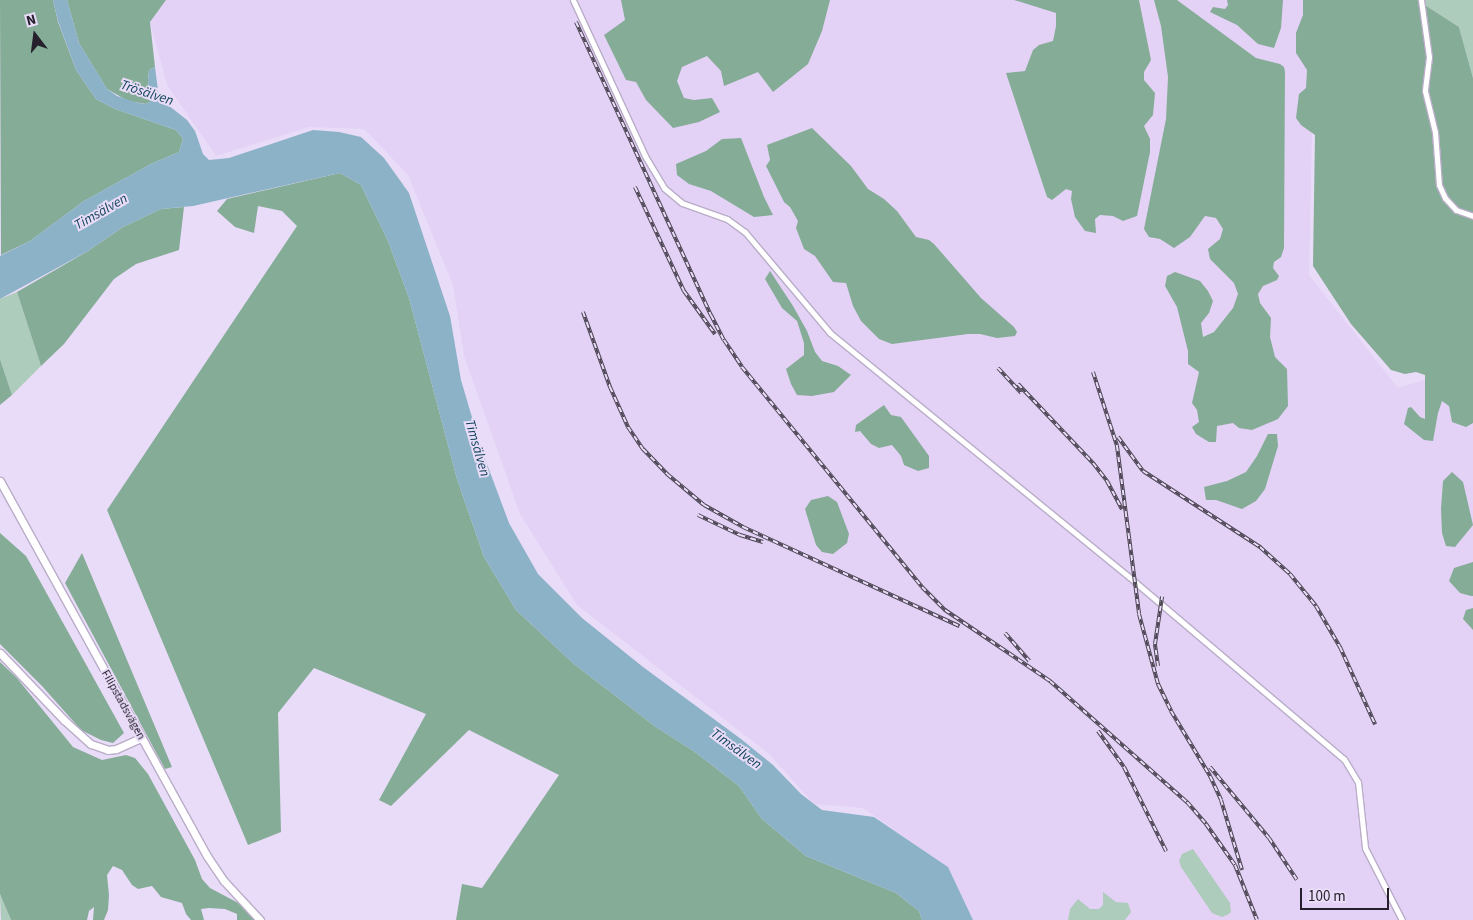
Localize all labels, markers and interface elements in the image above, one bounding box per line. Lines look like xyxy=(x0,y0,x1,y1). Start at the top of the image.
north arrow xyxy=(10,10,60,60)
text: N xyxy=(24,10,38,31)
water label: Trösälven xyxy=(118,77,176,109)
water label: Timsälven xyxy=(71,190,131,234)
water label: Timsälven xyxy=(461,418,493,478)
street label: Filipstadsvägen xyxy=(98,668,148,742)
water label: Timsälven xyxy=(707,725,765,773)
scale bar xyxy=(1303,878,1392,910)
text: 100 m xyxy=(1308,886,1346,907)

